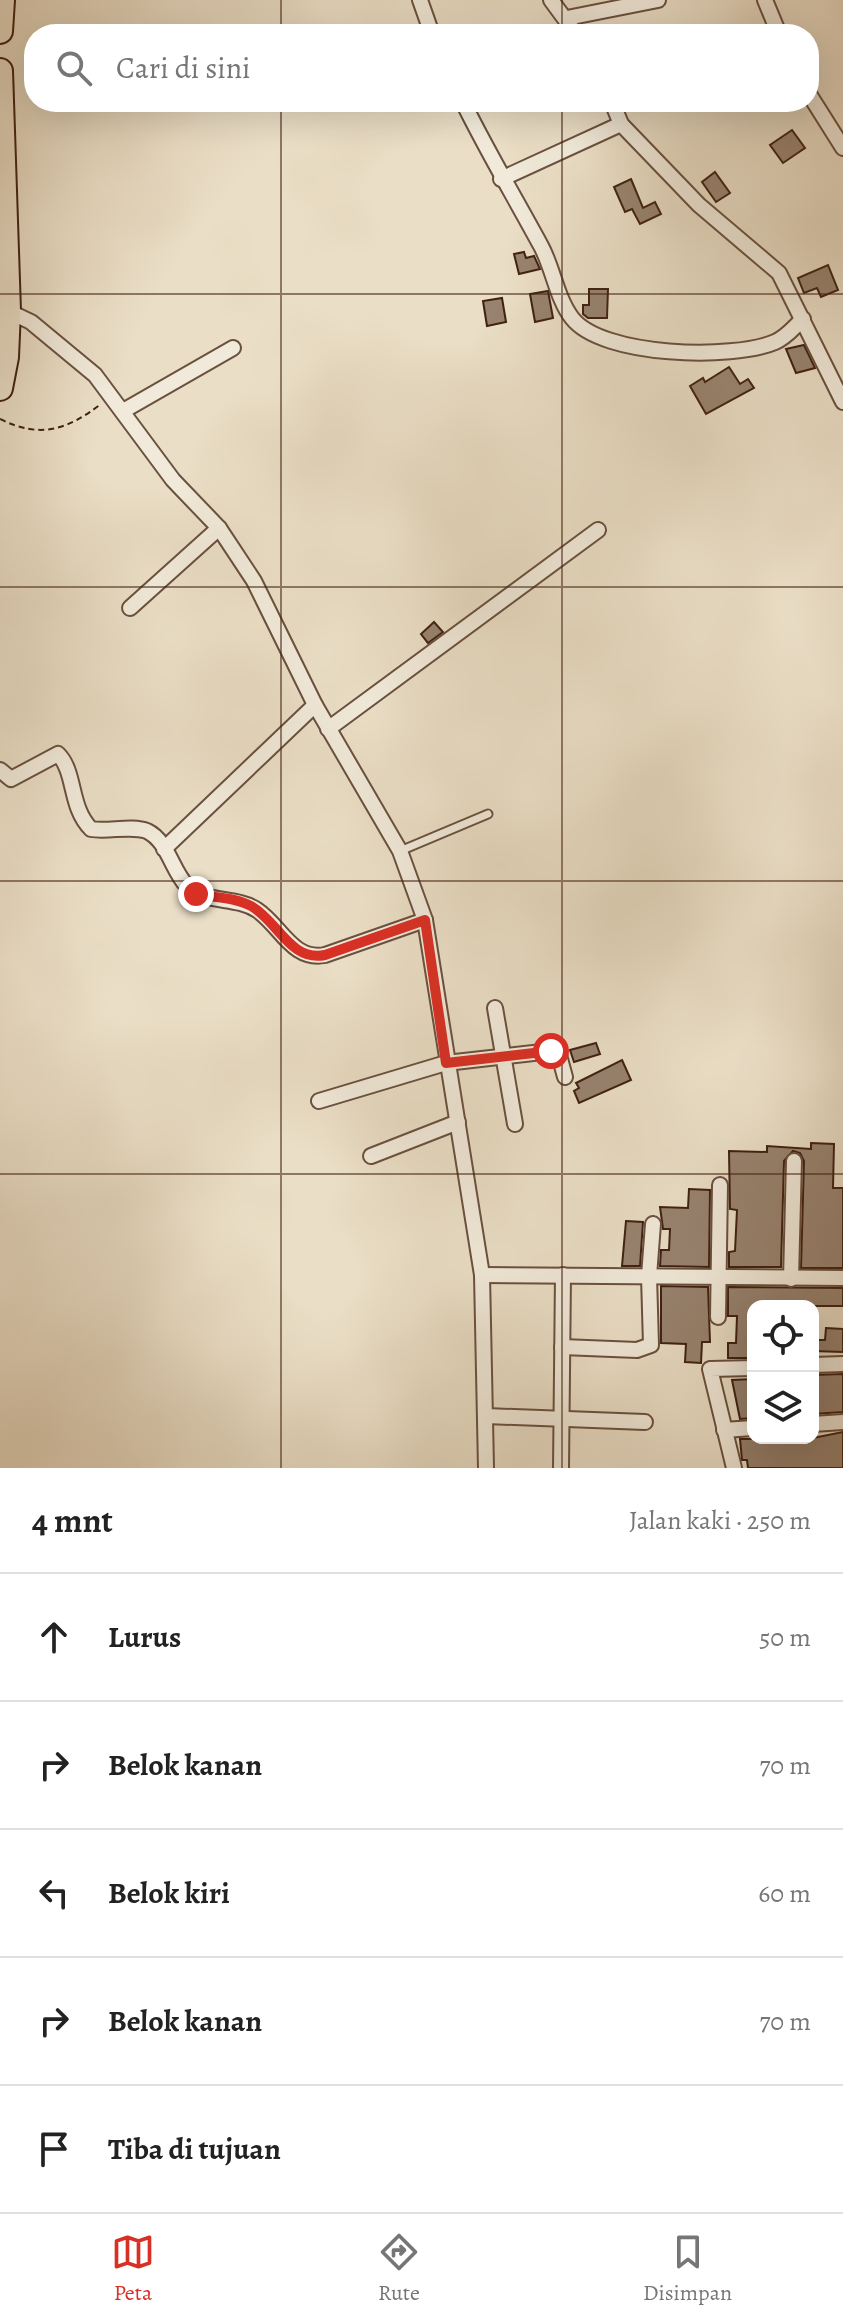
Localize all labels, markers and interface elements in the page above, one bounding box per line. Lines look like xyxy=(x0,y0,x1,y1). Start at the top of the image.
search box xyxy=(24,24,819,112)
icon: search xyxy=(52,46,96,90)
text: Cari di sini xyxy=(116,48,251,88)
route end xyxy=(178,876,214,912)
route start xyxy=(533,1033,569,1069)
map controls xyxy=(747,1300,819,1444)
button: locate xyxy=(747,1300,819,1372)
button: layers xyxy=(747,1372,819,1444)
text: 4 mnt xyxy=(32,1497,113,1544)
text: Jalan kaki · 250 m xyxy=(629,1503,811,1538)
icon: ahead xyxy=(32,1615,76,1659)
text: Lurus xyxy=(108,1617,181,1657)
text: 50 m xyxy=(759,1620,811,1655)
icon: right xyxy=(32,1743,76,1787)
text: Belok kanan xyxy=(108,1745,262,1785)
text: 70 m xyxy=(759,1748,811,1783)
icon: left xyxy=(32,1871,76,1915)
text: Belok kiri xyxy=(108,1873,230,1913)
text: 60 m xyxy=(758,1876,811,1911)
icon: right xyxy=(32,1999,76,2043)
text: Belok kanan xyxy=(108,2001,262,2041)
text: 70 m xyxy=(759,2004,811,2039)
icon: arrive xyxy=(32,2127,76,2171)
text: Tiba di tujuan xyxy=(108,2129,281,2169)
tab: Peta xyxy=(111,2230,155,2308)
tab: Rute xyxy=(377,2230,421,2308)
tab: Disimpan xyxy=(643,2230,732,2308)

